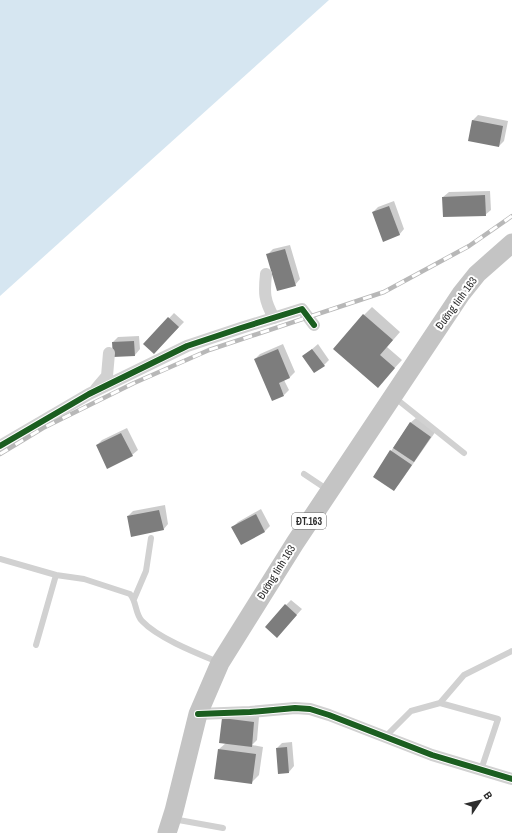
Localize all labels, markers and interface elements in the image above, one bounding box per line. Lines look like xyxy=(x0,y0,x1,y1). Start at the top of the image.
street label: Đường tỉnh 163 xyxy=(432,274,480,332)
road number: ĐT.163 xyxy=(292,513,326,529)
street label: Đường tỉnh 163 xyxy=(254,542,298,602)
north arrow xyxy=(460,781,500,821)
text: B xyxy=(481,789,496,802)

